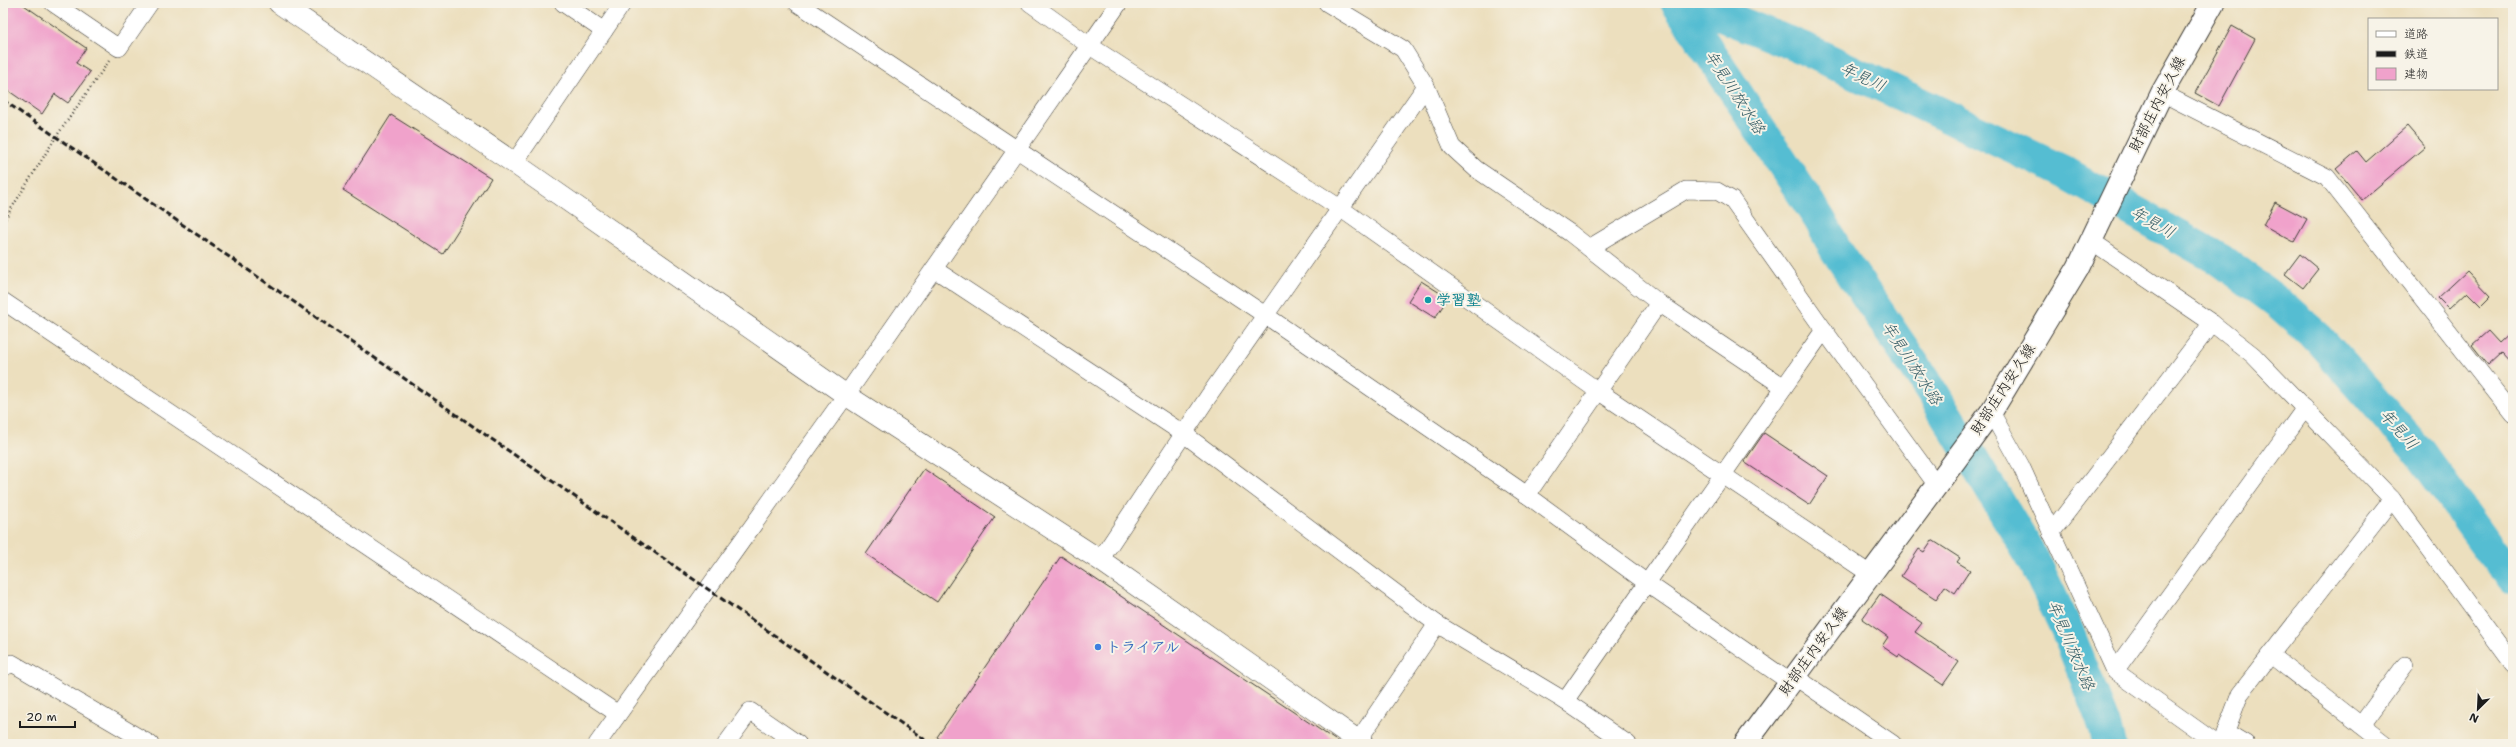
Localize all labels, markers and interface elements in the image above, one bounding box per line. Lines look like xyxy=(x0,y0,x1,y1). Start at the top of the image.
legend xyxy=(2368,18,2498,90)
text: 道路 xyxy=(2404,26,2428,42)
water label: 年見川放水路 xyxy=(1700,46,1770,139)
text: 鉄道 xyxy=(2404,46,2428,62)
street label: 財部庄内安久線 xyxy=(2124,53,2190,155)
water label: 年見川 xyxy=(1837,57,1889,97)
text: 建物 xyxy=(2404,66,2428,82)
water label: 年見川 xyxy=(2127,201,2179,243)
place label: 学習塾 xyxy=(1436,290,1481,310)
marker: 学習塾 xyxy=(1423,295,1433,305)
water label: 年見川放水路 xyxy=(1877,317,1947,410)
street label: 財部庄内安久線 xyxy=(1966,340,2040,438)
water label: 年見川 xyxy=(2375,404,2423,454)
water label: 年見川放水路 xyxy=(2043,597,2100,694)
street label: 財部庄内安久線 xyxy=(1774,603,1852,699)
place label: トライアル xyxy=(1106,637,1180,657)
marker: トライアル xyxy=(1093,642,1103,652)
north arrow xyxy=(2458,689,2498,729)
scale bar xyxy=(20,703,75,729)
text: 20 m xyxy=(26,709,57,725)
text: N xyxy=(2467,709,2481,726)

